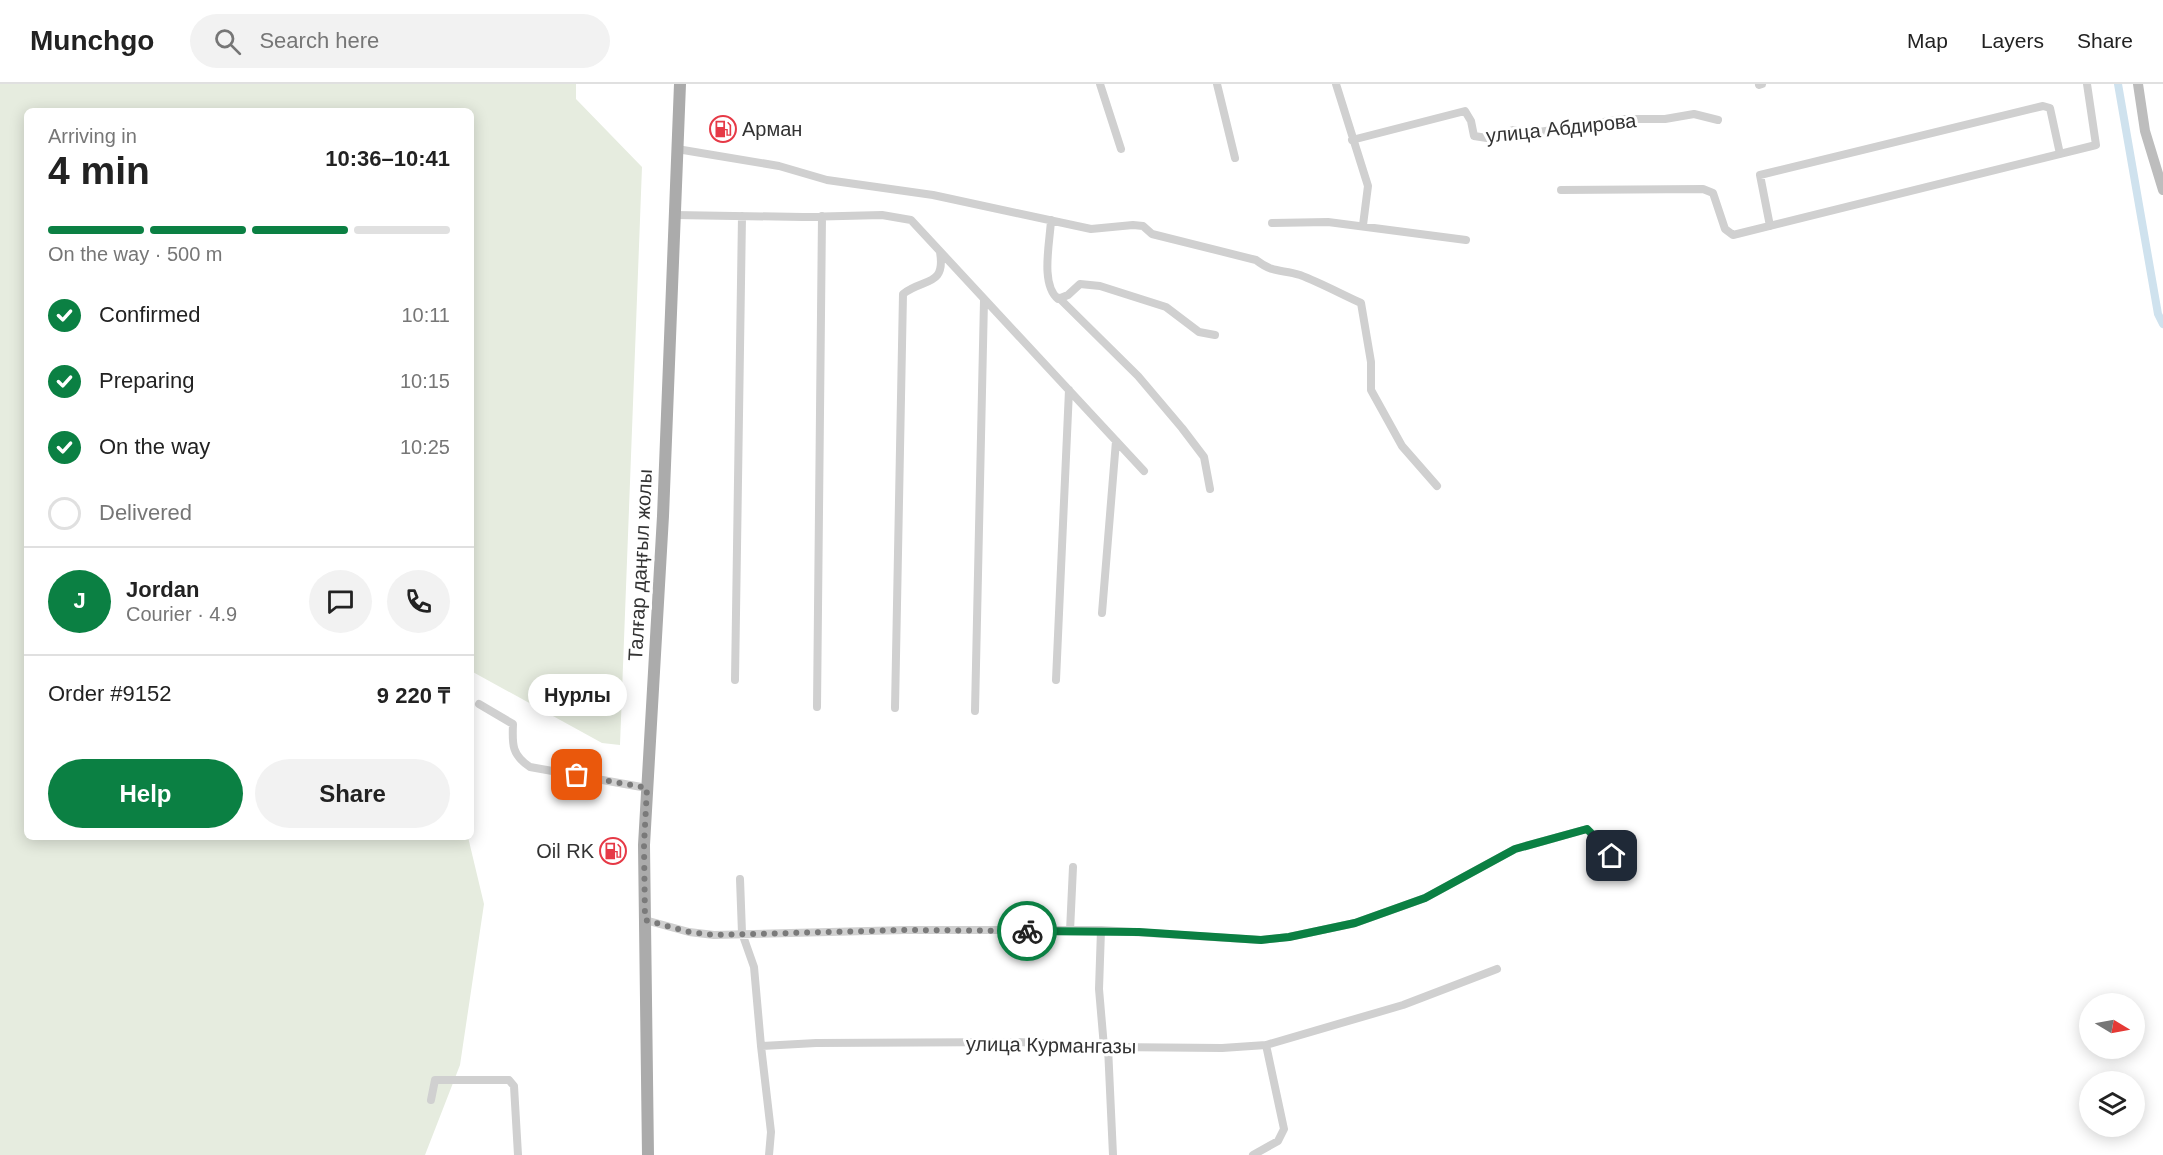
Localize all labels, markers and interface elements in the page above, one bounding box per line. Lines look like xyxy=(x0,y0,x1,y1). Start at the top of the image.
search box xyxy=(190,14,610,68)
text: Munchgo xyxy=(30,25,154,56)
icon: search xyxy=(211,25,244,58)
text: Search here xyxy=(259,28,379,53)
text: Map xyxy=(1907,29,1948,52)
text: Layers xyxy=(1981,29,2044,52)
text: Share xyxy=(2077,29,2133,52)
street label: улица Абдирова xyxy=(1485,109,1638,147)
fuel station icon: Арман xyxy=(708,114,738,144)
place label: Арман xyxy=(742,118,802,140)
text: Arriving in xyxy=(48,125,137,147)
text: 10:36–10:41 xyxy=(325,146,450,171)
text: 4 min xyxy=(48,149,150,192)
text: On the way · 500 m xyxy=(48,243,223,265)
icon: check xyxy=(48,299,81,332)
text: Confirmed xyxy=(99,302,200,327)
text: 10:11 xyxy=(401,304,450,326)
icon: check xyxy=(48,365,81,398)
text: Preparing xyxy=(99,368,194,393)
text: 10:15 xyxy=(400,370,450,392)
icon: check xyxy=(48,431,81,464)
text: On the way xyxy=(99,434,210,459)
text: 10:25 xyxy=(400,436,450,458)
street label: Талғар даңғыл жолы xyxy=(624,469,656,661)
text: Delivered xyxy=(99,500,192,525)
button: chat xyxy=(309,570,372,633)
button: phone xyxy=(387,570,450,633)
text: Jordan xyxy=(126,577,199,602)
text: J xyxy=(73,588,86,613)
text: Courier · 4.9 xyxy=(126,603,237,625)
callout: Нурлы xyxy=(528,673,626,715)
text: Order #9152 xyxy=(48,681,172,706)
text: 9 220 ₸ xyxy=(377,683,450,708)
text: Нурлы xyxy=(544,684,611,706)
pin xyxy=(551,749,602,800)
icon: bag xyxy=(560,758,593,791)
button: Help xyxy=(48,759,243,828)
button: Share xyxy=(255,759,450,828)
pin xyxy=(1586,830,1637,881)
fuel station icon: Oil RK xyxy=(598,836,628,866)
icon: home xyxy=(1595,839,1628,872)
place label: Oil RK xyxy=(536,840,595,862)
courier xyxy=(997,901,1057,961)
icon: bike xyxy=(1011,915,1044,948)
north arrow xyxy=(2079,993,2145,1059)
map controls xyxy=(2079,993,2145,1137)
street label: улица Курмангазы xyxy=(966,1033,1136,1057)
button: layers xyxy=(2079,1071,2145,1137)

